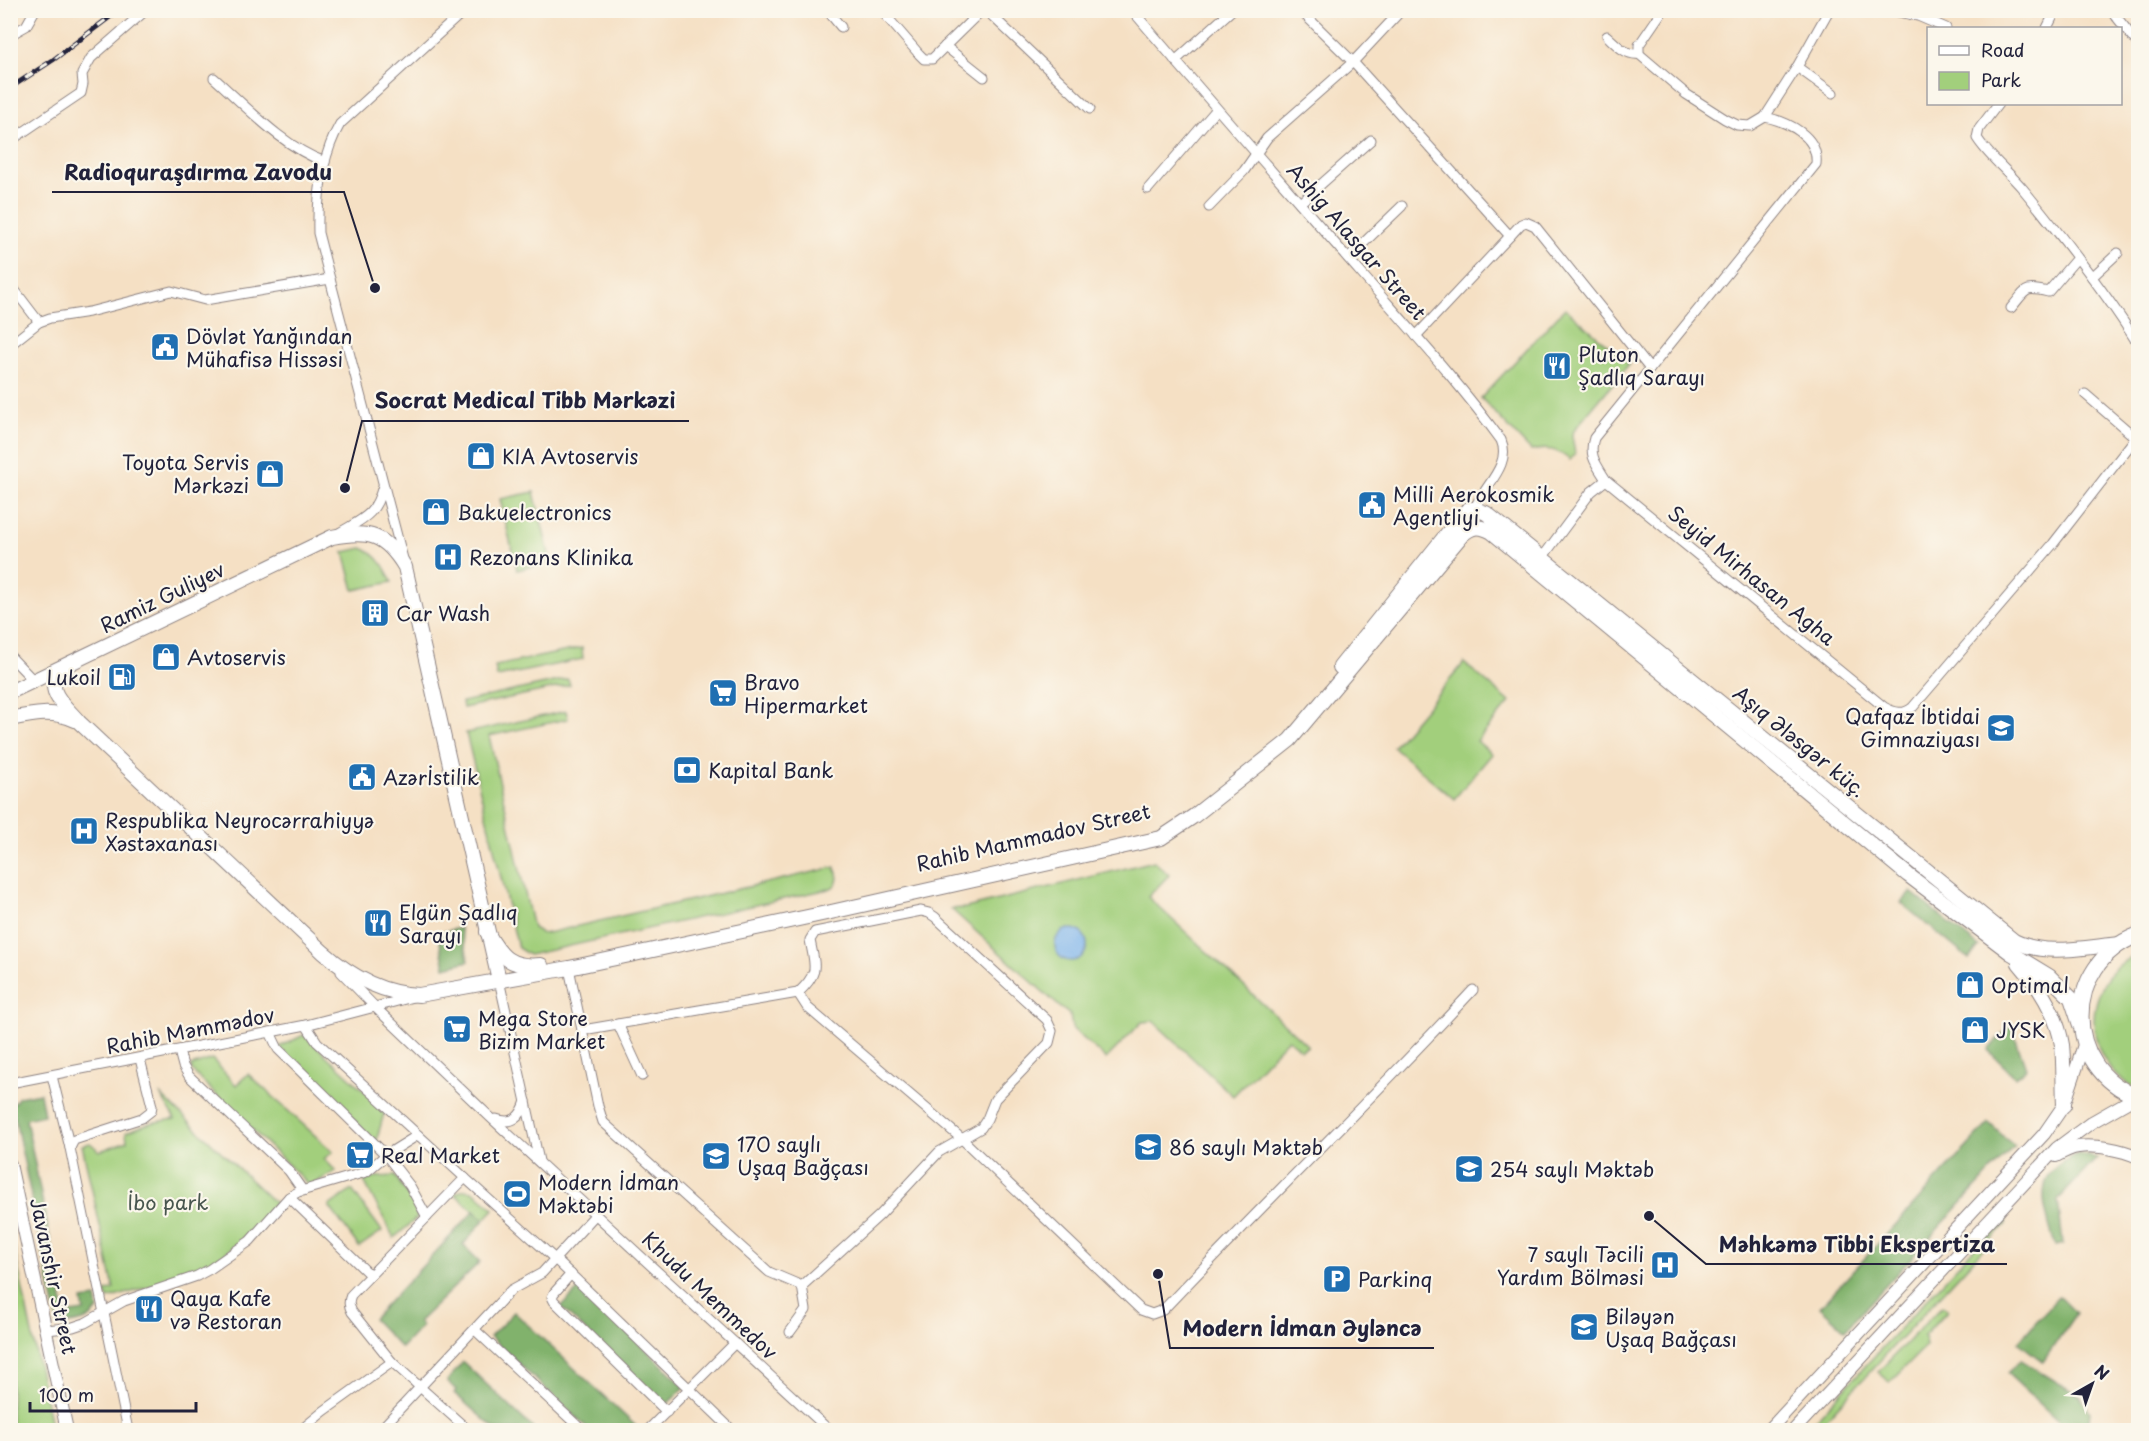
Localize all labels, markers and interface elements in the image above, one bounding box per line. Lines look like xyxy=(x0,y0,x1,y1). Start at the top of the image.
legend xyxy=(1927,27,2122,105)
text: Road xyxy=(1981,36,2025,63)
text: Park xyxy=(1981,66,2021,93)
callout: Radioquraşdırma Zavodu xyxy=(52,153,344,192)
text: Radioquraşdırma Zavodu xyxy=(64,155,332,187)
street label: Ashig Alasgar Street xyxy=(1280,156,1434,326)
place label: Dövlət Yanğından Mühafisə Hissəsi xyxy=(186,321,353,374)
public building icon: Dövlət Yanğından Mühafisə Hissəsi xyxy=(149,331,181,363)
place label: Pluton Şadlıq Sarayı xyxy=(1578,339,1705,392)
restaurant icon: Pluton Şadlıq Sarayı xyxy=(1541,350,1573,382)
callout: Socrat Medical Tibb Mərkəzi xyxy=(362,382,689,421)
text: Socrat Medical Tibb Mərkəzi xyxy=(374,383,676,415)
shop icon: KIA Avtoservis xyxy=(465,440,497,472)
place label: KIA Avtoservis xyxy=(502,441,639,471)
place label: Toyota Servis Mərkəzi xyxy=(122,447,249,500)
shop icon: Toyota Servis Mərkəzi xyxy=(254,458,286,490)
place label: Milli Aerokosmik Agentliyi xyxy=(1393,479,1554,532)
public building icon: Milli Aerokosmik Agentliyi xyxy=(1356,489,1388,521)
shop icon: Bakuelectronics xyxy=(420,496,452,528)
place label: Bakuelectronics xyxy=(457,497,612,527)
street label: Seyid Mirhasan Agha xyxy=(1662,498,1843,652)
hospital icon: Rezonans Klinika xyxy=(432,541,464,573)
place label: Rezonans Klinika xyxy=(469,542,633,572)
street label: Ramiz Guliyev xyxy=(95,554,229,640)
building icon: Car Wash xyxy=(359,597,391,629)
place label: Car Wash xyxy=(396,598,490,628)
shop icon: Avtoservis xyxy=(150,641,182,673)
place label: Avtoservis xyxy=(187,642,286,672)
fuel station icon: Lukoil xyxy=(106,661,138,693)
place label: Lukoil xyxy=(46,662,101,692)
place label: Bravo Hipermarket xyxy=(744,667,868,720)
supermarket icon: Bravo Hipermarket xyxy=(707,677,739,709)
street label: Aşıq Ələsgər küç. xyxy=(1727,678,1873,804)
place label: Qafqaz İbtidai Gimnaziyası xyxy=(1845,701,1980,754)
school or university icon: Qafqaz İbtidai Gimnaziyası xyxy=(1985,712,2017,744)
bank icon: Kapital Bank xyxy=(671,754,703,786)
place label: Kapital Bank xyxy=(708,755,833,785)
public building icon: Azərİstilik xyxy=(346,761,378,793)
place label: Azərİstilik xyxy=(383,762,479,792)
street label: Rahib Mammadov Street xyxy=(913,795,1153,879)
place label: Respublika Neyrocərrahiyyə Xəstəxanası xyxy=(105,805,374,858)
hospital icon: Respublika Neyrocərrahiyyə Xəstəxanası xyxy=(68,815,100,847)
place label: Elgün Şadlıq Sarayı xyxy=(399,897,518,950)
restaurant icon: Elgün Şadlıq Sarayı xyxy=(362,907,394,939)
shop icon: Optimal xyxy=(1954,969,1986,1001)
place label: Optimal xyxy=(1991,970,2069,1000)
street label: Rahib Məmmədov xyxy=(103,999,277,1061)
place label: Mega Store Bizim Market xyxy=(478,1003,605,1056)
supermarket icon: Mega Store Bizim Market xyxy=(441,1013,473,1045)
shop icon: JYSK xyxy=(1959,1014,1991,1046)
place label: JYSK xyxy=(1996,1015,2045,1045)
place label: 170 saylı Uşaq Bağçası xyxy=(737,1129,869,1182)
school or university icon: 86 saylı Məktəb xyxy=(1132,1131,1164,1163)
place label: 86 saylı Məktəb xyxy=(1169,1132,1323,1162)
supermarket icon: Real Market xyxy=(344,1139,376,1171)
place label: Real Market xyxy=(381,1140,500,1170)
school or university icon: 170 saylı Uşaq Bağçası xyxy=(700,1140,732,1172)
school or university icon: 254 saylı Məktəb xyxy=(1453,1153,1485,1185)
place label: 254 saylı Məktəb xyxy=(1490,1154,1654,1184)
place label: Modern İdman Məktəbi xyxy=(538,1167,679,1220)
sports icon: Modern İdman Məktəbi xyxy=(501,1178,533,1210)
park label: İbo park xyxy=(128,1187,208,1217)
street label: Javanshir Street xyxy=(23,1195,85,1357)
street label: Khudu Memmedov xyxy=(636,1224,785,1366)
callout: Məhkəmə Tibbi Ekspertiza xyxy=(1706,1225,2007,1264)
text: Məhkəmə Tibbi Ekspertiza xyxy=(1719,1227,1996,1259)
place label: 7 saylı Təcili Yardım Bölməsi xyxy=(1497,1239,1644,1292)
hospital icon: 7 saylı Təcili Yardım Bölməsi xyxy=(1649,1249,1681,1281)
parking icon: Parkinq xyxy=(1321,1263,1353,1295)
place label: Parkinq xyxy=(1358,1264,1432,1294)
place label: Qaya Kafe və Restoran xyxy=(170,1283,282,1336)
restaurant icon: Qaya Kafe və Restoran xyxy=(133,1293,165,1325)
place label: Biləyən Uşaq Bağçası xyxy=(1605,1301,1737,1354)
callout: Modern İdman Əyləncə xyxy=(1170,1309,1434,1348)
text: Modern İdman Əyləncə xyxy=(1183,1311,1421,1343)
school or university icon: Biləyən Uşaq Bağçası xyxy=(1568,1311,1600,1343)
north arrow xyxy=(2062,1354,2122,1414)
text: N xyxy=(2090,1358,2115,1385)
scale bar xyxy=(30,1375,196,1413)
text: 100 m xyxy=(39,1381,94,1408)

